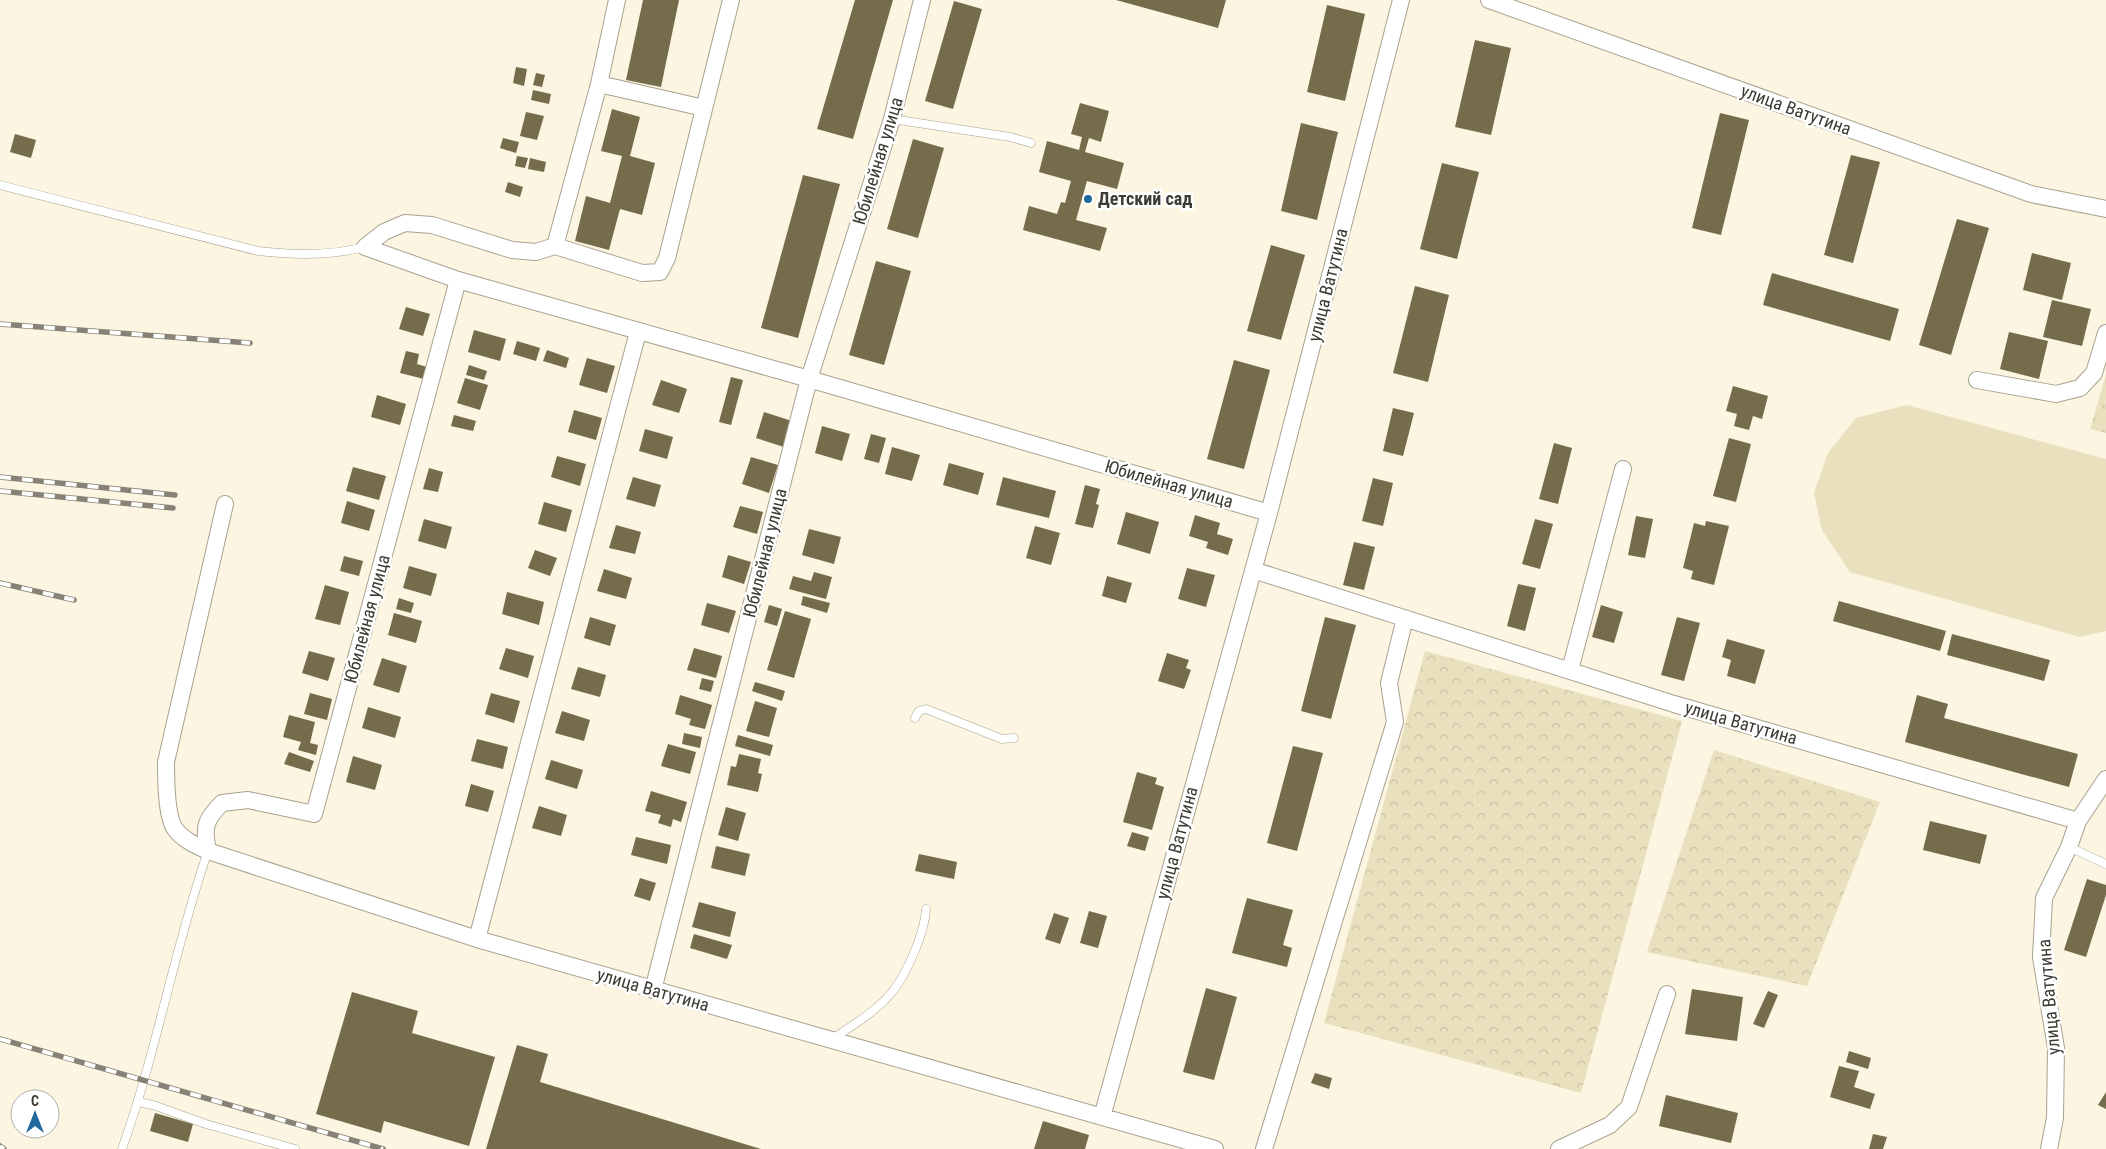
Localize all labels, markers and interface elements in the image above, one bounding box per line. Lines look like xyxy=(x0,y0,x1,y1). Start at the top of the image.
street label: улица Ватутина xyxy=(1738,80,1854,139)
street label: Юбилейная улица xyxy=(848,94,907,227)
place label: Детский сад xyxy=(1098,188,1192,209)
marker: Детский сад xyxy=(1082,193,1094,205)
street label: улица Ватутина xyxy=(1303,226,1352,344)
street label: Юбилейная улица xyxy=(1103,455,1236,512)
street label: Юбилейная улица xyxy=(738,486,791,620)
street label: Юбилейная улица xyxy=(339,552,394,686)
street label: улица Ватутина xyxy=(1683,696,1800,749)
street label: улица Ватутина xyxy=(1151,784,1202,902)
street label: улица Ватутина xyxy=(2033,938,2064,1056)
street label: улица Ватутина xyxy=(595,963,712,1016)
north arrow xyxy=(10,1089,60,1139)
text: С xyxy=(31,1093,39,1109)

